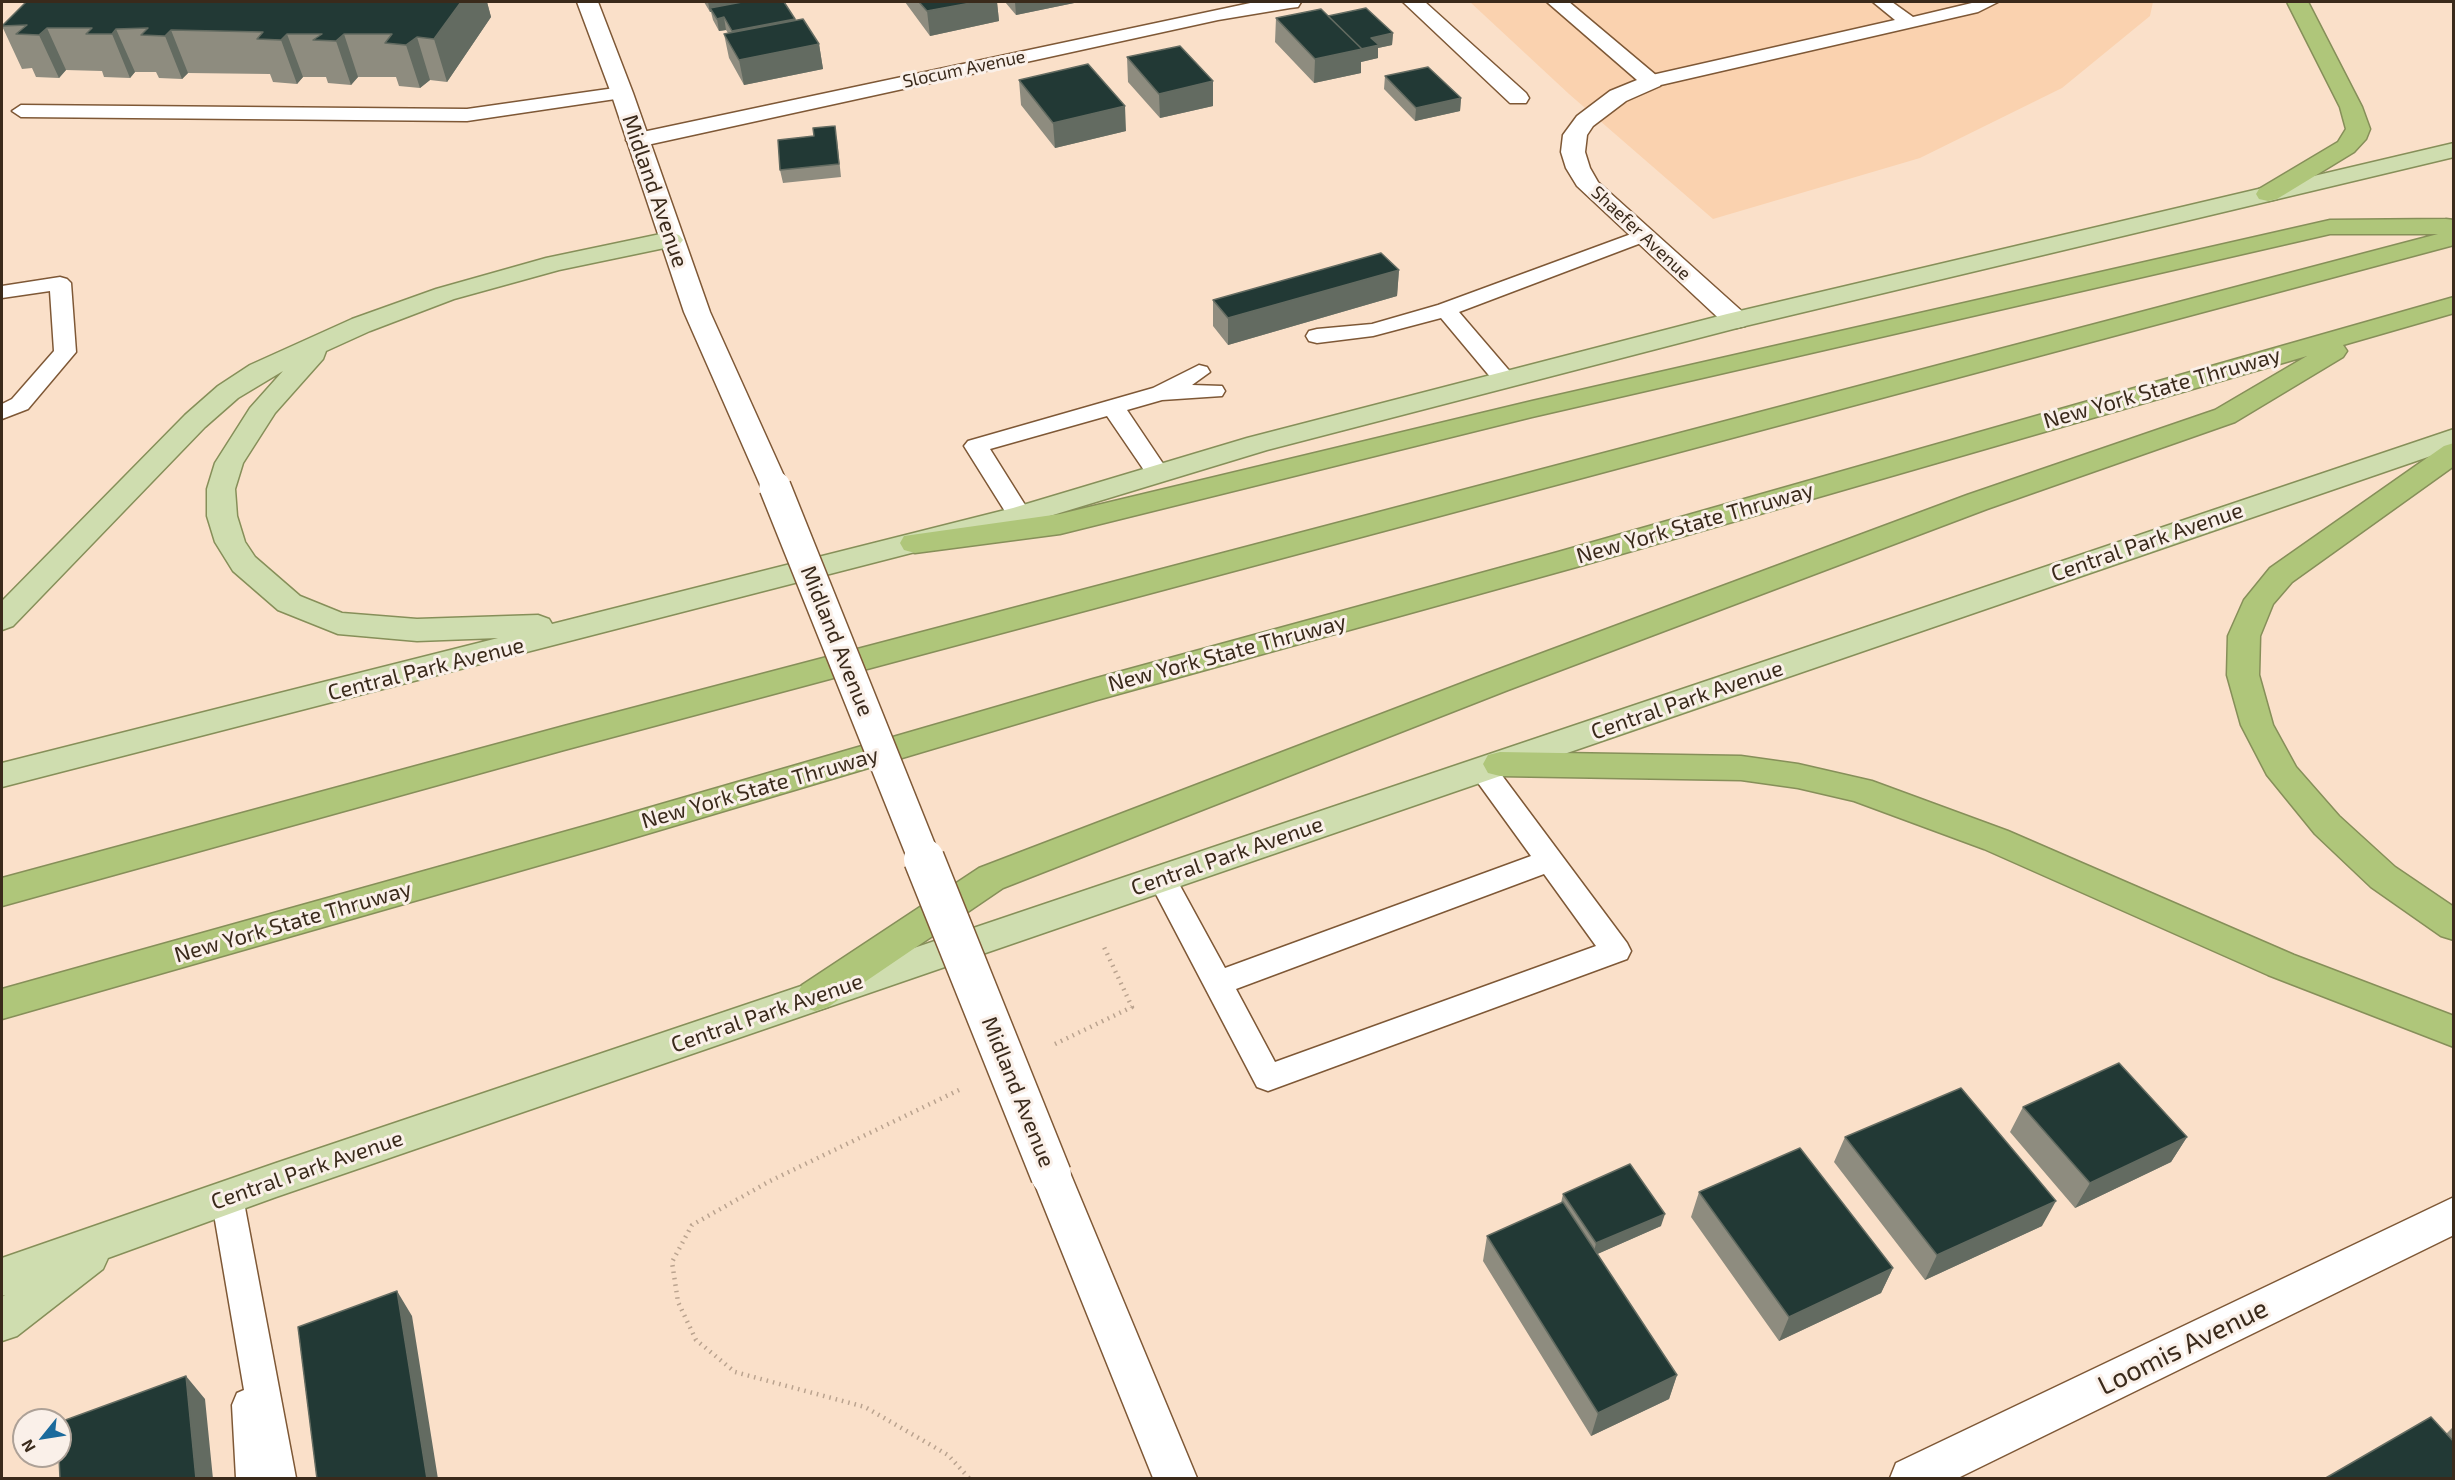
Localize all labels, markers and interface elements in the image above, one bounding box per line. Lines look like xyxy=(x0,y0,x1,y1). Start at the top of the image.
street label: Slocum Avenue xyxy=(901,45,1027,93)
street label: Midland Avenue xyxy=(616,111,694,271)
street label: Shaefer Avenue xyxy=(1587,181,1695,285)
street label: New York State Thruway xyxy=(2040,342,2284,434)
street label: New York State Thruway xyxy=(1573,477,1817,569)
street label: Central Park Avenue xyxy=(2047,497,2247,587)
street label: Midland Avenue xyxy=(795,562,879,720)
street label: New York State Thruway xyxy=(1105,609,1349,697)
street label: Central Park Avenue xyxy=(325,632,527,706)
street label: Central Park Avenue xyxy=(1587,655,1787,745)
street label: New York State Thruway xyxy=(638,742,882,834)
street label: Central Park Avenue xyxy=(1127,811,1327,901)
street label: New York State Thruway xyxy=(171,876,415,968)
street label: Central Park Avenue xyxy=(667,968,867,1058)
street label: Midland Avenue xyxy=(976,1013,1060,1171)
street label: Central Park Avenue xyxy=(207,1125,407,1215)
street label: Loomis Avenue xyxy=(2093,1292,2273,1402)
north arrow xyxy=(12,1408,72,1468)
text: N xyxy=(17,1436,39,1456)

